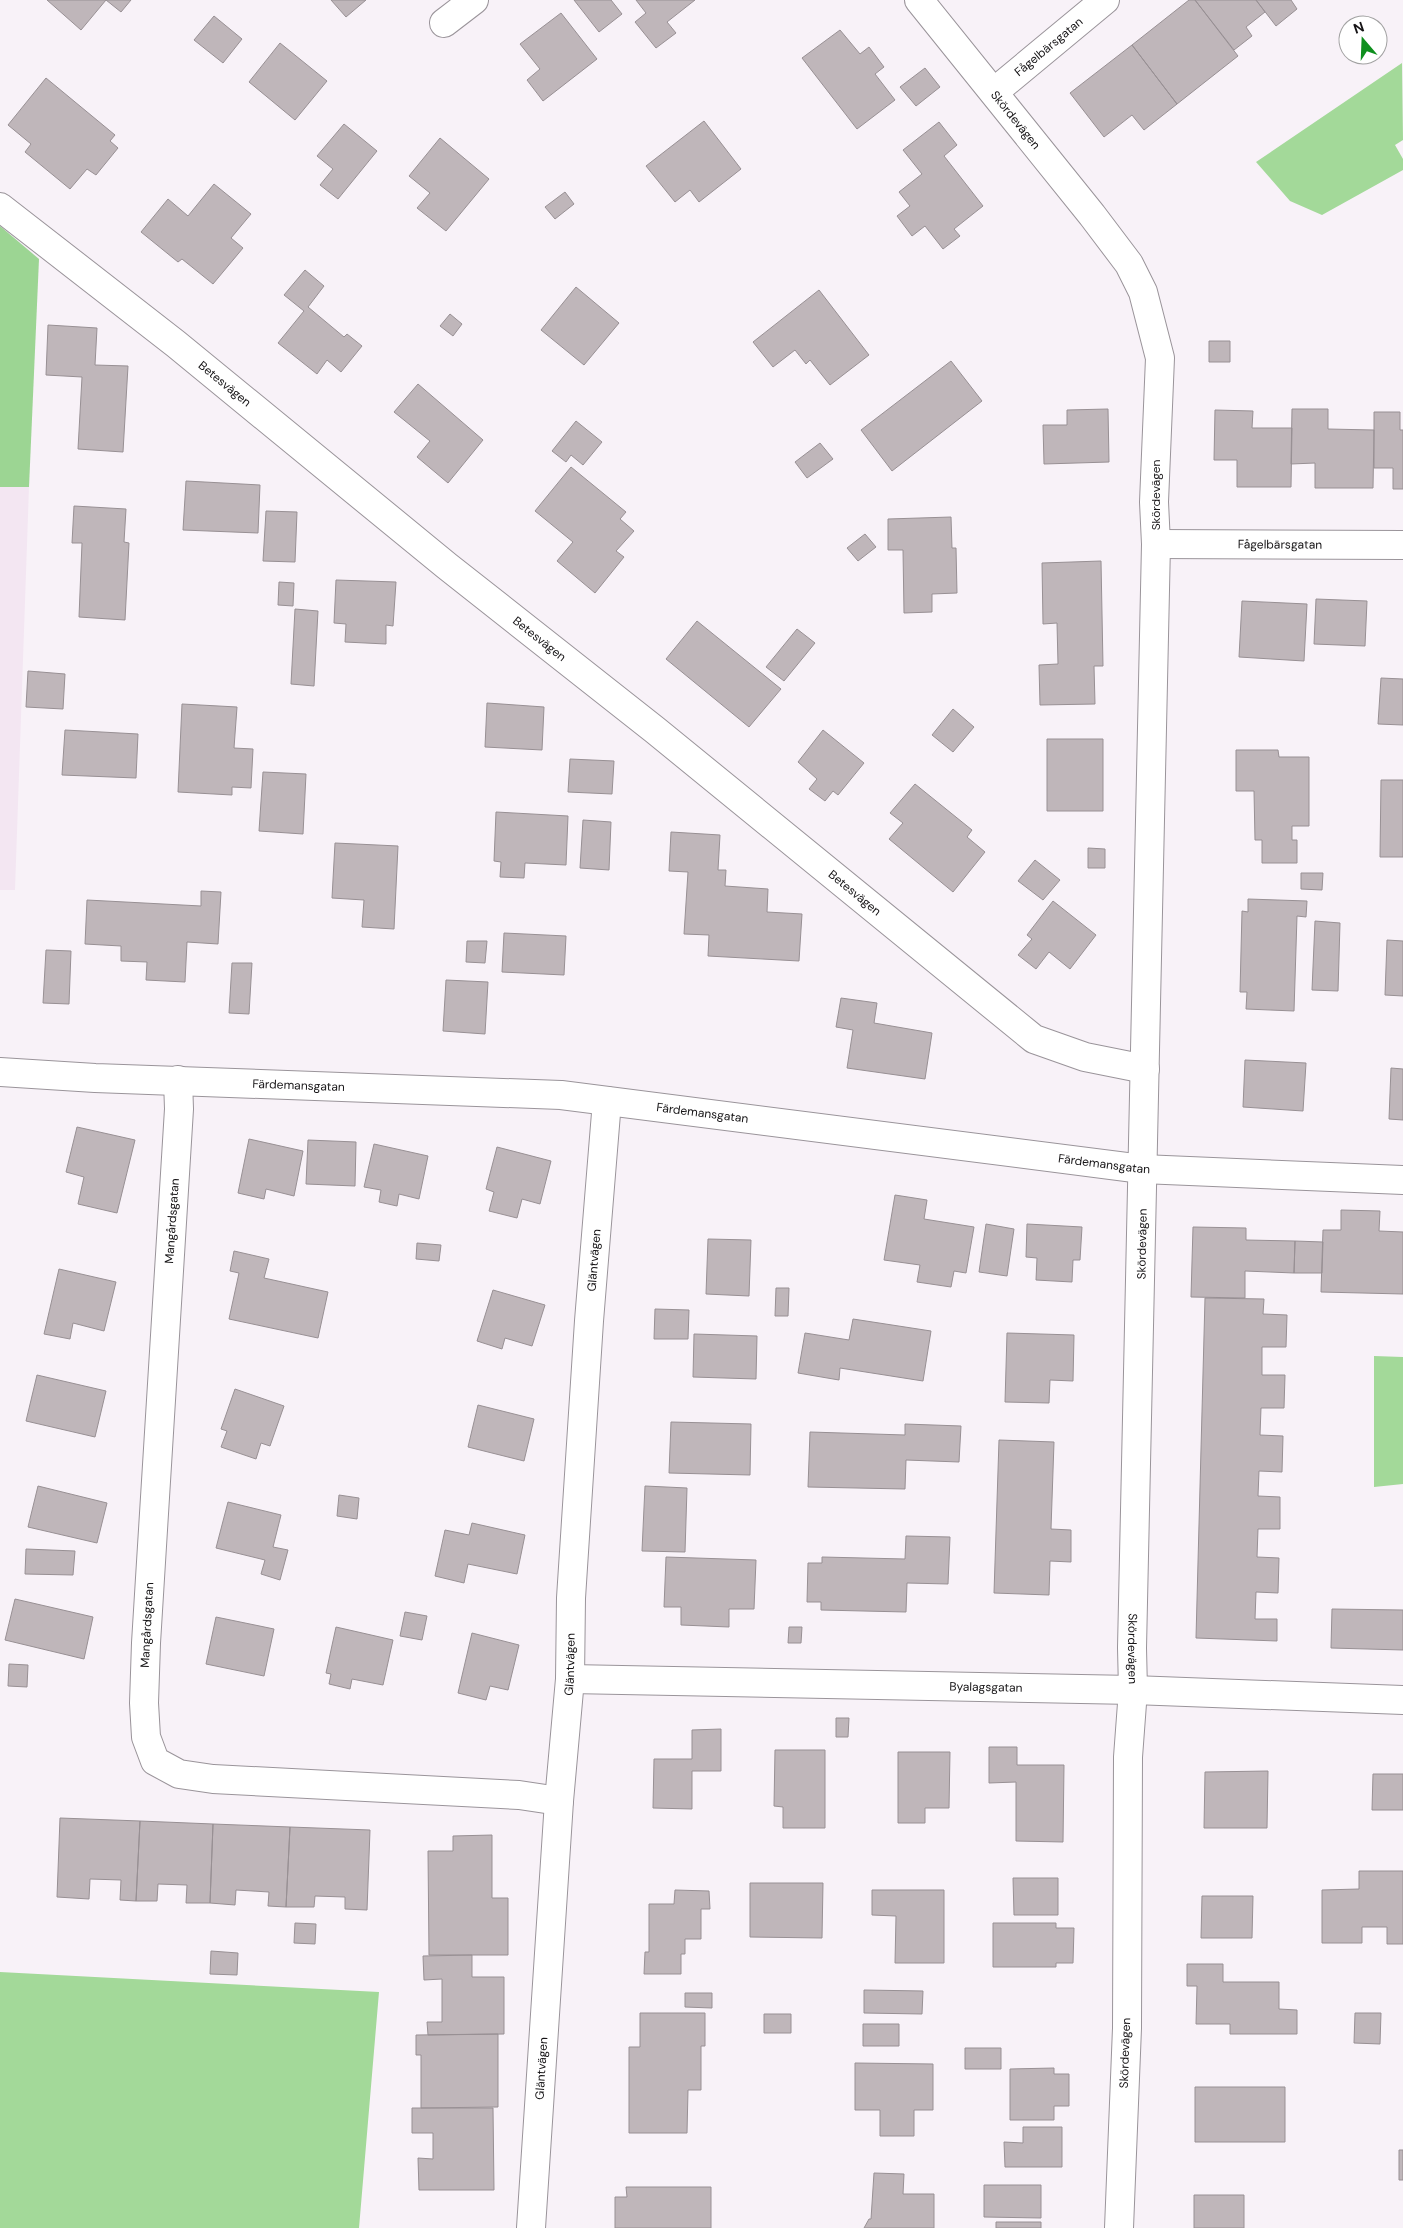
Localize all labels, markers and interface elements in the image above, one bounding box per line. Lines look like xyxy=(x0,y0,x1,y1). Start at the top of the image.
street label: Fågelbärsgatan xyxy=(1011,14,1086,80)
north arrow xyxy=(1338,15,1388,65)
text: N xyxy=(1351,18,1367,38)
street label: Skördevägen xyxy=(987,87,1044,153)
street label: Betesvägen xyxy=(195,358,255,410)
street label: Skördevägen xyxy=(1148,460,1164,530)
street label: Fågelbärsgatan xyxy=(1238,536,1322,553)
street label: Betesvägen xyxy=(509,613,569,665)
street label: Betesvägen xyxy=(825,867,885,919)
street label: Färdemansgatan xyxy=(252,1076,345,1095)
street label: Färdemansgatan xyxy=(655,1099,749,1127)
street label: Färdemansgatan xyxy=(1057,1150,1150,1177)
street label: Mangårdsgatan xyxy=(161,1178,183,1264)
street label: Skördevägen xyxy=(1133,1208,1151,1279)
street label: Gläntvägen xyxy=(583,1228,605,1292)
street label: Mangårdsgatan xyxy=(137,1582,157,1668)
street label: Skördevägen xyxy=(1124,1613,1141,1684)
street label: Gläntvägen xyxy=(561,1633,579,1696)
street label: Byalagsgatan xyxy=(949,1678,1023,1696)
street label: Skördevägen xyxy=(1116,2017,1134,2089)
street label: Gläntvägen xyxy=(531,2036,552,2100)

